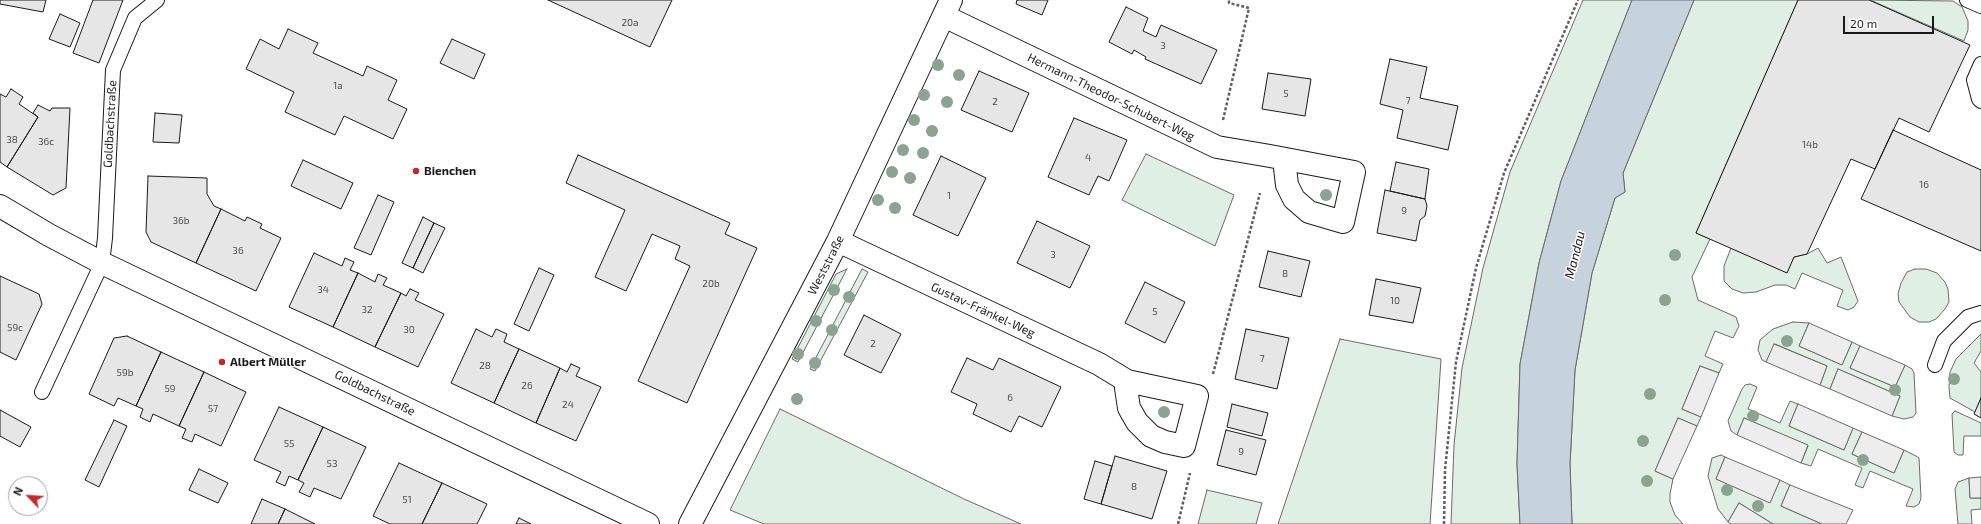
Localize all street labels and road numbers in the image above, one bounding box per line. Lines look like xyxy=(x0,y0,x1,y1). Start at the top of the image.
street label: Hermann-Theodor-Schubert-Weg xyxy=(1025,50,1197,144)
street label: Goldbachstraße xyxy=(101,80,119,168)
street label: Weststraße xyxy=(805,233,847,297)
street label: Gustav-Fränkel-Weg xyxy=(929,280,1037,340)
street label: Goldbachstraße xyxy=(332,367,418,419)

